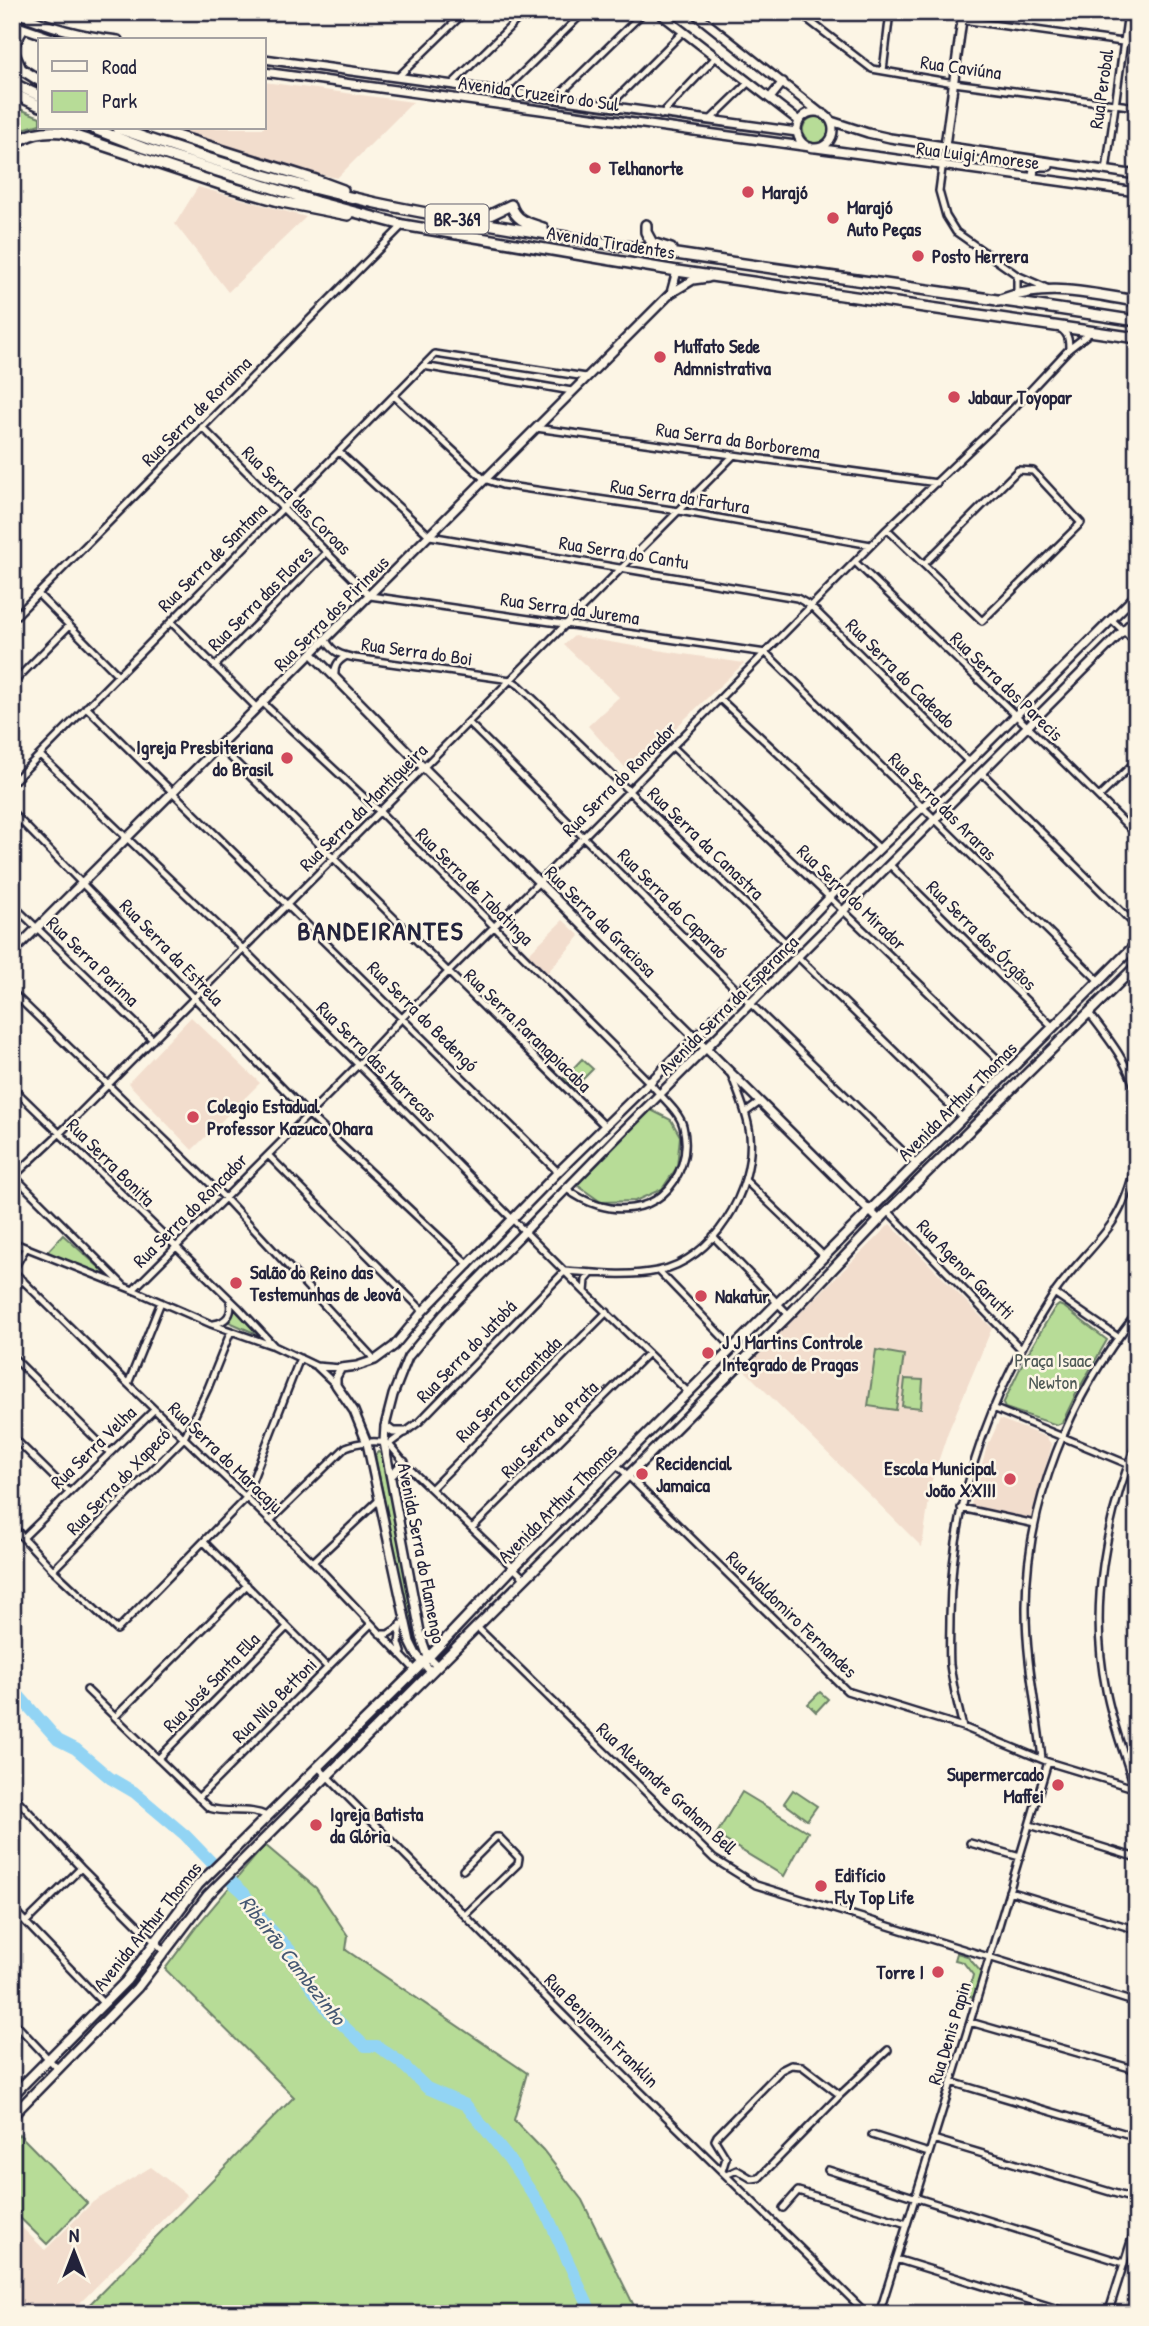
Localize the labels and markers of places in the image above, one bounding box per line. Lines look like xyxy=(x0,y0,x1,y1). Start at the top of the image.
place label: Telhanorte xyxy=(608,155,684,181)
marker: Telhanorte xyxy=(587,160,603,176)
place label: Marajó xyxy=(762,179,808,205)
marker: Marajó xyxy=(740,184,756,200)
place label: Marajó Auto Peças xyxy=(847,194,922,242)
marker: Marajó Auto Peças xyxy=(825,210,841,226)
place label: Posto Herrera xyxy=(932,243,1029,269)
marker: Posto Herrera xyxy=(910,248,926,264)
place label: Muffato Sede Admnistrativa xyxy=(674,333,771,381)
marker: Muffato Sede Admnistrativa xyxy=(652,349,668,365)
place label: Jabaur Toyopar xyxy=(968,384,1073,411)
marker: Jabaur Toyopar xyxy=(946,389,962,405)
place label: Igreja Presbiteriana do Brasil xyxy=(136,734,274,782)
marker: Igreja Presbiteriana do Brasil xyxy=(279,750,295,766)
place label: Colegio Estadual Professor Kazuco Ohara xyxy=(207,1093,373,1141)
marker: Colegio Estadual Professor Kazuco Ohara xyxy=(185,1109,201,1125)
place label: Salão do Reino das Testemunhas de Jeová xyxy=(249,1259,401,1307)
marker: Salão do Reino das Testemunhas de Jeová xyxy=(228,1275,244,1291)
place label: Nakatur xyxy=(715,1283,770,1309)
marker: Nakatur xyxy=(693,1288,709,1304)
place label: J J Martins Controle Integrado de Pragas xyxy=(722,1329,863,1378)
marker: J J Martins Controle Integrado de Pragas xyxy=(700,1345,716,1361)
place label: Recidencial Jamaica xyxy=(656,1450,732,1498)
place label: Escola Municipal João XXIII xyxy=(884,1455,997,1503)
marker: Recidencial Jamaica xyxy=(634,1466,650,1482)
marker: Escola Municipal João XXIII xyxy=(1002,1471,1018,1487)
place label: Supermercado Maffei xyxy=(947,1761,1044,1809)
marker: Supermercado Maffei xyxy=(1050,1777,1066,1793)
place label: Igreja Batista da Glória xyxy=(330,1801,424,1849)
marker: Igreja Batista da Glória xyxy=(308,1817,324,1833)
place label: Edifício Fly Top Life xyxy=(834,1862,915,1911)
marker: Edifício Fly Top Life xyxy=(813,1878,829,1894)
place label: Torre I xyxy=(875,1959,924,1985)
marker: Torre I xyxy=(930,1964,946,1980)

